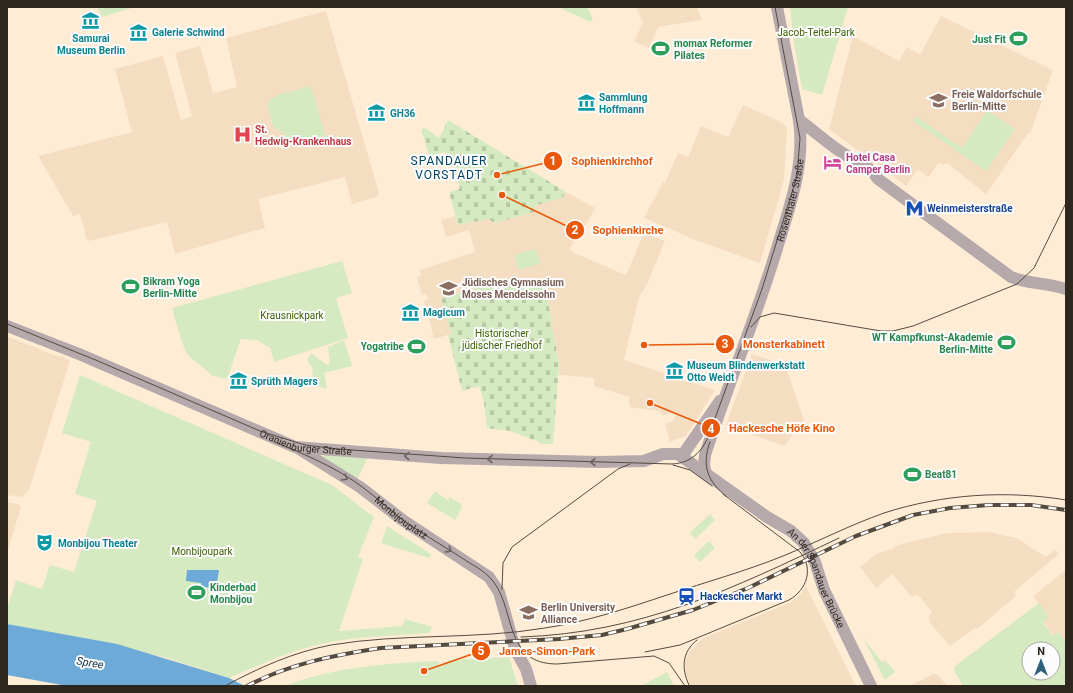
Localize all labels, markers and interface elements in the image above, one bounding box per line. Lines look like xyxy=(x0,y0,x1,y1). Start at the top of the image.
museum icon: Samurai Museum Berlin xyxy=(81,11,101,31)
museum icon: Galerie Schwind xyxy=(129,22,149,42)
place label: Galerie Schwind xyxy=(152,27,225,38)
park label: Jacob-Teitel-Park xyxy=(777,27,856,38)
sports icon: Just Fit xyxy=(1009,29,1029,49)
place label: Samurai Museum Berlin xyxy=(57,33,125,56)
place label: Just Fit xyxy=(972,34,1007,45)
place label: momax Reformer Pilates xyxy=(674,38,753,61)
sports icon: momax Reformer Pilates xyxy=(651,39,671,59)
place label: Freie Waldorfschule Berlin-Mitte xyxy=(952,89,1042,112)
school or university icon: Freie Waldorfschule Berlin-Mitte xyxy=(929,90,949,110)
place label: Sammlung Hoffmann xyxy=(599,92,648,115)
museum icon: Sammlung Hoffmann xyxy=(576,93,596,113)
museum icon: GH36 xyxy=(367,103,387,123)
place label: GH36 xyxy=(390,108,416,119)
place label: St. Hedwig-Krankenhaus xyxy=(255,124,352,147)
hospital icon: St. Hedwig-Krankenhaus xyxy=(232,125,252,145)
callout: Sophienkirchhof xyxy=(543,149,660,172)
place label: Hotel Casa Camper Berlin xyxy=(846,152,910,175)
hotel icon: Hotel Casa Camper Berlin xyxy=(823,153,843,173)
district label: SPANDAUER VORSTADT xyxy=(411,154,487,182)
text: 1 xyxy=(550,154,556,168)
text: Sophienkirchhof xyxy=(571,155,653,168)
street label: Rosenthaler Straße xyxy=(774,158,805,243)
metro station icon: Weinmeisterstraße xyxy=(904,198,924,218)
place label: Weinmeisterstraße xyxy=(927,203,1013,214)
callout: Sophienkirche xyxy=(565,218,672,241)
text: 2 xyxy=(572,223,579,237)
text: Sophienkirche xyxy=(593,224,663,237)
place label: Bikram Yoga Berlin-Mitte xyxy=(143,276,201,299)
sports icon: Bikram Yoga Berlin-Mitte xyxy=(120,277,140,297)
place label: Jüdisches Gymnasium Moses Mendelssohn xyxy=(462,277,564,300)
school or university icon: Jüdisches Gymnasium Moses Mendelssohn xyxy=(439,278,459,298)
museum icon: Magicum xyxy=(400,302,420,322)
place label: Magicum xyxy=(423,307,465,318)
park label: Krausnickpark xyxy=(260,310,325,321)
park label: Historischer jüdischer Friedhof xyxy=(461,328,542,351)
place label: WT Kampfkunst-Akademie Berlin-Mitte xyxy=(872,332,994,355)
callout: Monsterkabinett xyxy=(715,333,833,356)
sports icon: WT Kampfkunst-Akademie Berlin-Mitte xyxy=(996,333,1016,353)
sports icon: Yogatribe xyxy=(407,336,427,356)
text: 3 xyxy=(722,337,729,351)
text: Monsterkabinett xyxy=(743,338,825,351)
place label: Yogatribe xyxy=(361,341,405,352)
place label: Museum Blindenwerkstatt Otto Weidt xyxy=(687,360,806,383)
museum icon: Museum Blindenwerkstatt Otto Weidt xyxy=(664,361,684,381)
museum icon: Sprüth Magers xyxy=(228,371,248,391)
place label: Sprüth Magers xyxy=(251,376,318,387)
callout: Hackesche Höfe Kino xyxy=(701,417,843,440)
text: 4 xyxy=(708,422,715,436)
text: Hackesche Höfe Kino xyxy=(729,422,835,435)
street label: Oranienburger Straße xyxy=(258,427,352,457)
one-way arrow xyxy=(404,451,410,460)
one-way arrow xyxy=(487,455,493,463)
one-way arrow xyxy=(590,458,596,466)
sports icon: Beat81 xyxy=(902,464,922,484)
place label: Beat81 xyxy=(925,469,957,480)
one-way arrow xyxy=(341,474,348,481)
street label: Monbijouplatz xyxy=(373,494,430,541)
street label: An der Spandauer Brücke xyxy=(786,525,847,629)
theatre icon: Monbijou Theater xyxy=(35,533,55,553)
place label: Monbijou Theater xyxy=(58,538,138,549)
one-way arrow xyxy=(445,545,452,552)
park label: Monbijoupark xyxy=(171,546,233,557)
place label: Kinderbad Monbijou xyxy=(210,582,256,605)
sports icon: Kinderbad Monbijou xyxy=(187,583,207,603)
station icon: Hackescher Markt xyxy=(677,586,697,606)
place label: Hackescher Markt xyxy=(700,591,783,602)
place label: Berlin University Alliance xyxy=(541,602,616,625)
school or university icon: Berlin University Alliance xyxy=(518,603,538,623)
callout: James-Simon-Park xyxy=(471,640,603,663)
north arrow xyxy=(1021,641,1061,681)
text: 5 xyxy=(478,644,485,658)
text: James-Simon-Park xyxy=(499,645,595,658)
text: N xyxy=(1037,645,1045,658)
water label: Spree xyxy=(76,654,105,672)

